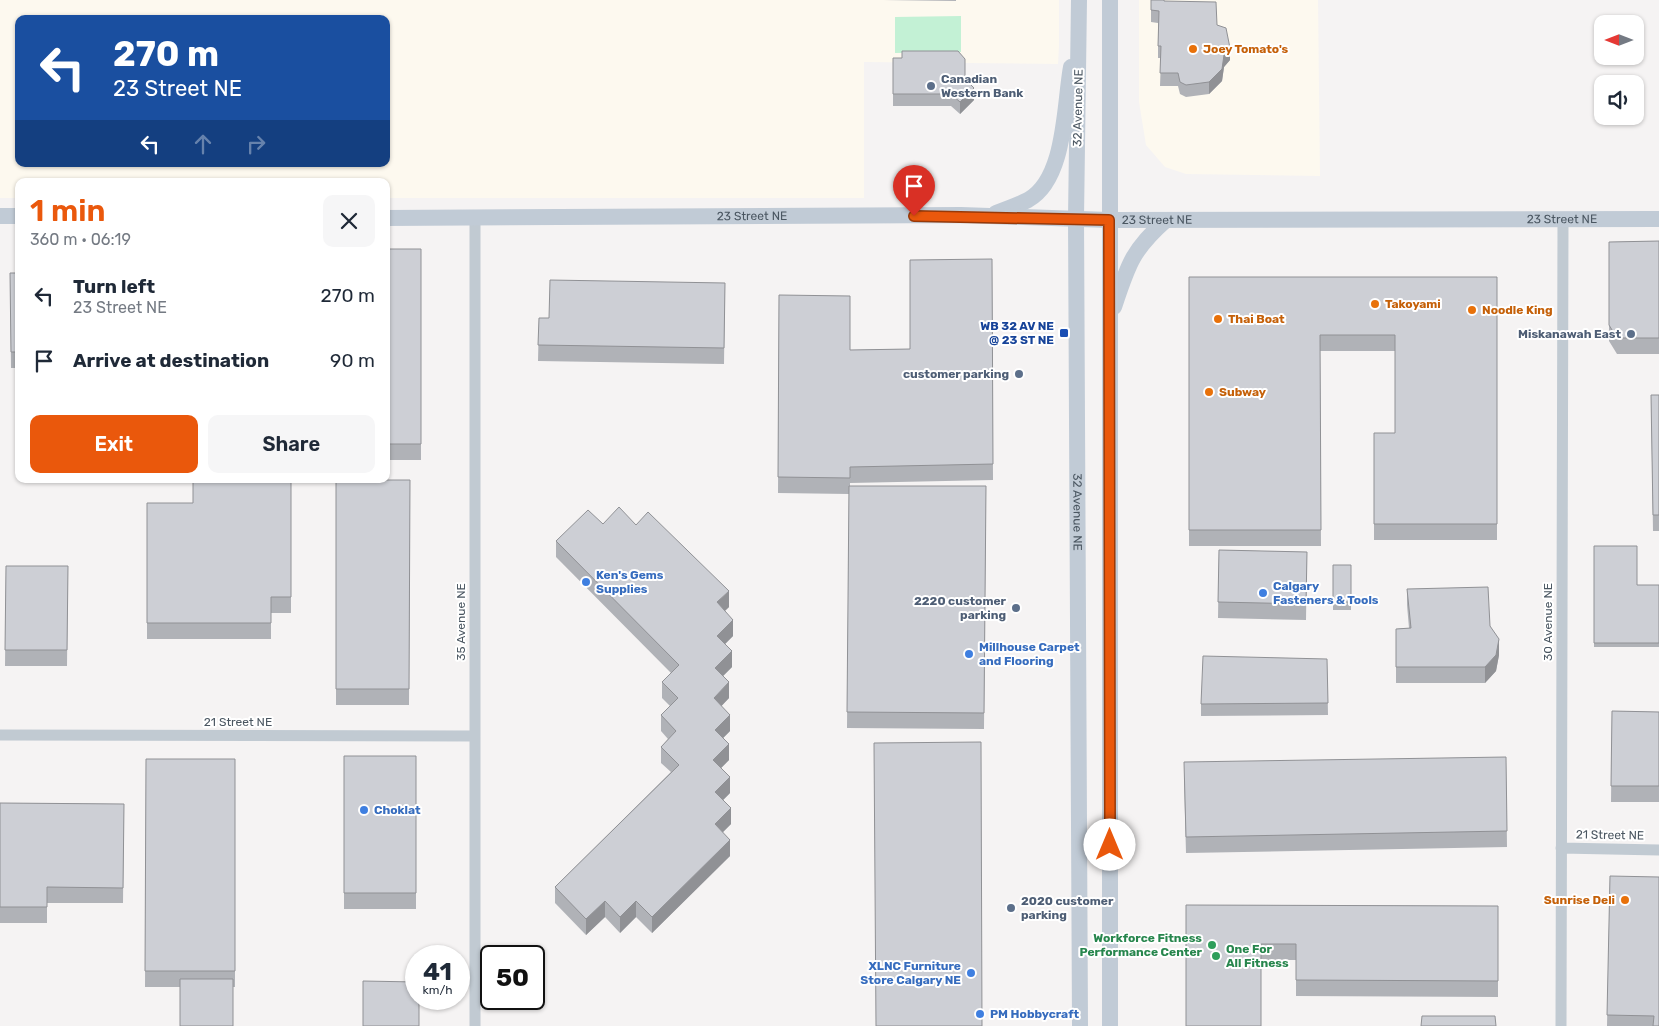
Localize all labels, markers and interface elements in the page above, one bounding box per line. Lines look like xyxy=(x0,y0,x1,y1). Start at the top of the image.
north arrow xyxy=(1594,15,1644,65)
map controls xyxy=(1594,15,1644,125)
text: 270 m xyxy=(113,33,219,75)
icon: left xyxy=(30,35,95,100)
place label: Joey Tomato's xyxy=(1203,42,1289,56)
marker: Joey Tomato's xyxy=(1187,43,1199,55)
street label: 32 Avenue NE xyxy=(1070,69,1086,147)
place label: Canadian Western Bank xyxy=(941,72,1023,100)
text: 23 Street NE xyxy=(113,75,242,102)
button: sound xyxy=(1594,75,1644,125)
marker: Canadian Western Bank xyxy=(925,80,937,92)
icon: left xyxy=(136,130,164,158)
icon: ahead xyxy=(189,130,217,158)
icon: right xyxy=(242,130,270,158)
pin xyxy=(893,165,935,216)
icon: arrive xyxy=(900,172,928,200)
text: 1 min xyxy=(30,193,105,229)
button: close xyxy=(323,195,375,247)
street label: 23 Street NE xyxy=(717,209,787,223)
street label: 23 Street NE xyxy=(1527,212,1597,226)
street label: 23 Street NE xyxy=(1122,213,1192,227)
text: 360 m · 06:19 xyxy=(30,230,131,249)
text: Turn left xyxy=(73,275,155,298)
icon: left xyxy=(30,282,58,310)
text: 270 m xyxy=(320,284,375,307)
place label: Takoyami xyxy=(1385,297,1441,311)
text: 23 Street NE xyxy=(73,298,167,317)
marker: Takoyami xyxy=(1369,298,1381,310)
place label: Noodle King xyxy=(1482,303,1553,317)
marker: Noodle King xyxy=(1466,304,1478,316)
place label: Thai Boat xyxy=(1228,312,1285,326)
marker: Thai Boat xyxy=(1212,313,1224,325)
place label: WB 32 AV NE @ 23 ST NE xyxy=(980,319,1054,347)
marker: WB 32 AV NE @ 23 ST NE xyxy=(1058,327,1070,339)
place label: Miskanawah East xyxy=(1518,327,1621,341)
marker: Miskanawah East xyxy=(1625,328,1637,340)
icon: arrive xyxy=(30,347,58,375)
text: Arrive at destination xyxy=(73,349,269,372)
text: 90 m xyxy=(330,349,375,372)
place label: customer parking xyxy=(903,367,1009,381)
marker: customer parking xyxy=(1013,368,1025,380)
place label: Subway xyxy=(1219,385,1266,399)
marker: Subway xyxy=(1203,386,1215,398)
button: Exit xyxy=(30,415,198,473)
button: Share xyxy=(208,415,375,473)
street label: 32 Avenue NE xyxy=(1070,473,1085,551)
place label: Ken's Gems Supplies xyxy=(596,568,664,596)
marker: Ken's Gems Supplies xyxy=(580,576,592,588)
place label: Calgary Fasteners & Tools xyxy=(1273,579,1379,607)
street label: 35 Avenue NE xyxy=(454,583,468,661)
street label: 30 Avenue NE xyxy=(1541,583,1555,661)
marker: Calgary Fasteners & Tools xyxy=(1257,587,1269,599)
place label: 2220 customer parking xyxy=(914,594,1007,622)
marker: 2220 customer parking xyxy=(1010,602,1022,614)
place label: Millhouse Carpet and Flooring xyxy=(979,640,1080,668)
marker: Millhouse Carpet and Flooring xyxy=(963,648,975,660)
street label: 21 Street NE xyxy=(204,715,272,729)
place label: Choklat xyxy=(374,803,421,817)
marker: Choklat xyxy=(358,804,370,816)
position arrow xyxy=(1083,818,1135,870)
street label: 21 Street NE xyxy=(1576,827,1644,843)
place label: Sunrise Deli xyxy=(1544,893,1615,907)
place label: 2020 customer parking xyxy=(1021,894,1114,922)
marker: Sunrise Deli xyxy=(1619,894,1631,906)
marker: 2020 customer parking xyxy=(1005,902,1017,914)
place label: Workforce Fitness Performance Center xyxy=(1079,931,1203,959)
marker: Workforce Fitness Performance Center xyxy=(1206,939,1218,951)
place label: One For All Fitness xyxy=(1226,942,1289,970)
speed limit sign: 50 xyxy=(480,945,545,1010)
marker: One For All Fitness xyxy=(1210,950,1222,962)
text: 41 xyxy=(423,957,452,986)
place label: XLNC Furniture Store Calgary NE xyxy=(860,959,961,987)
marker: XLNC Furniture Store Calgary NE xyxy=(965,967,977,979)
text: km/h xyxy=(423,983,452,997)
place label: PM Hobbycraft xyxy=(990,1007,1079,1021)
marker: PM Hobbycraft xyxy=(974,1008,986,1020)

